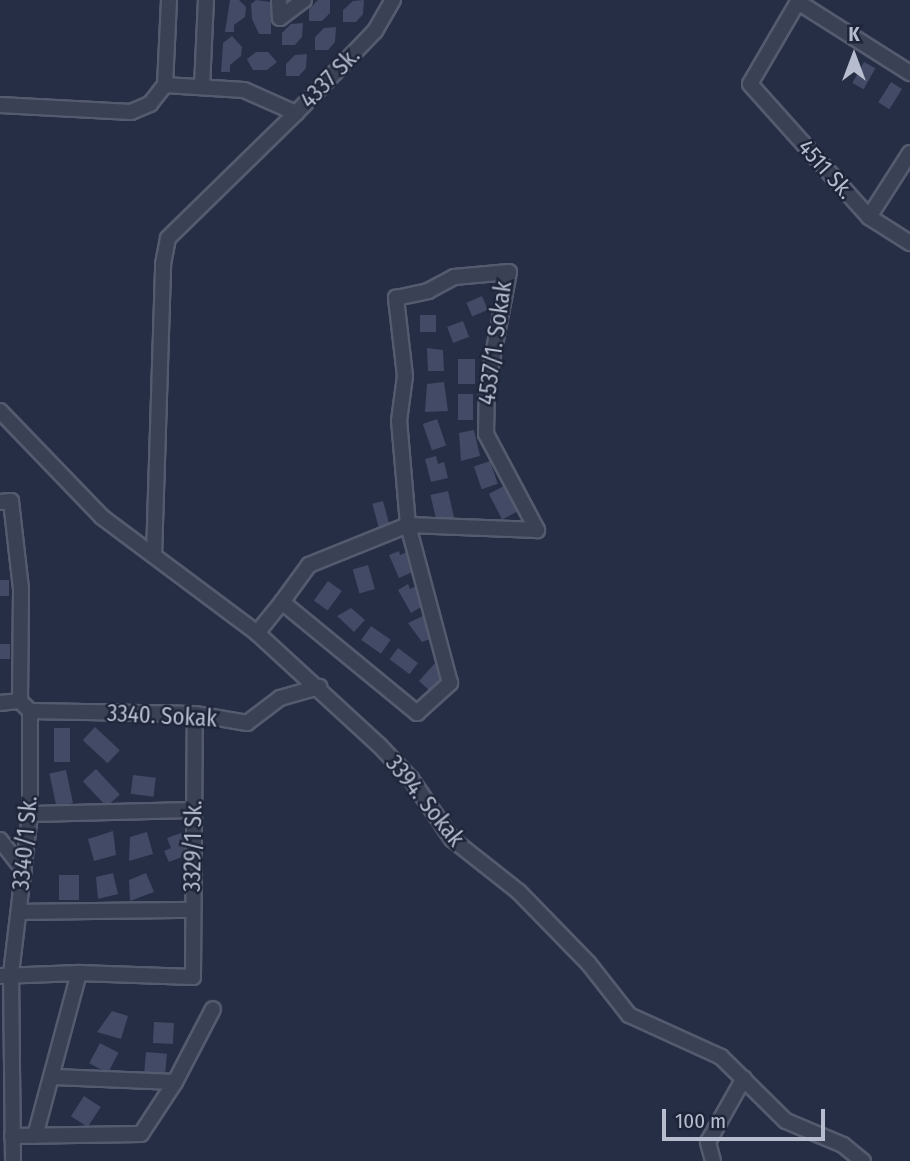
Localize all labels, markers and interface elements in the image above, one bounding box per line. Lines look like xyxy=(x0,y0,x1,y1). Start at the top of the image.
north arrow xyxy=(819,21,889,91)
text: K xyxy=(848,23,860,46)
street label: 4337 Sk. xyxy=(295,42,365,114)
street label: 4511 Sk. xyxy=(792,134,860,204)
street label: 4537/1. Sokak xyxy=(473,279,517,407)
street label: 3340. Sokak xyxy=(106,699,218,733)
street label: 3394. Sokak xyxy=(380,750,470,852)
street label: 3340/1 Sk. xyxy=(7,795,43,891)
street label: 3329/1 Sk. xyxy=(178,800,208,892)
scale bar xyxy=(665,1094,828,1138)
text: 100 m xyxy=(675,1108,726,1134)

